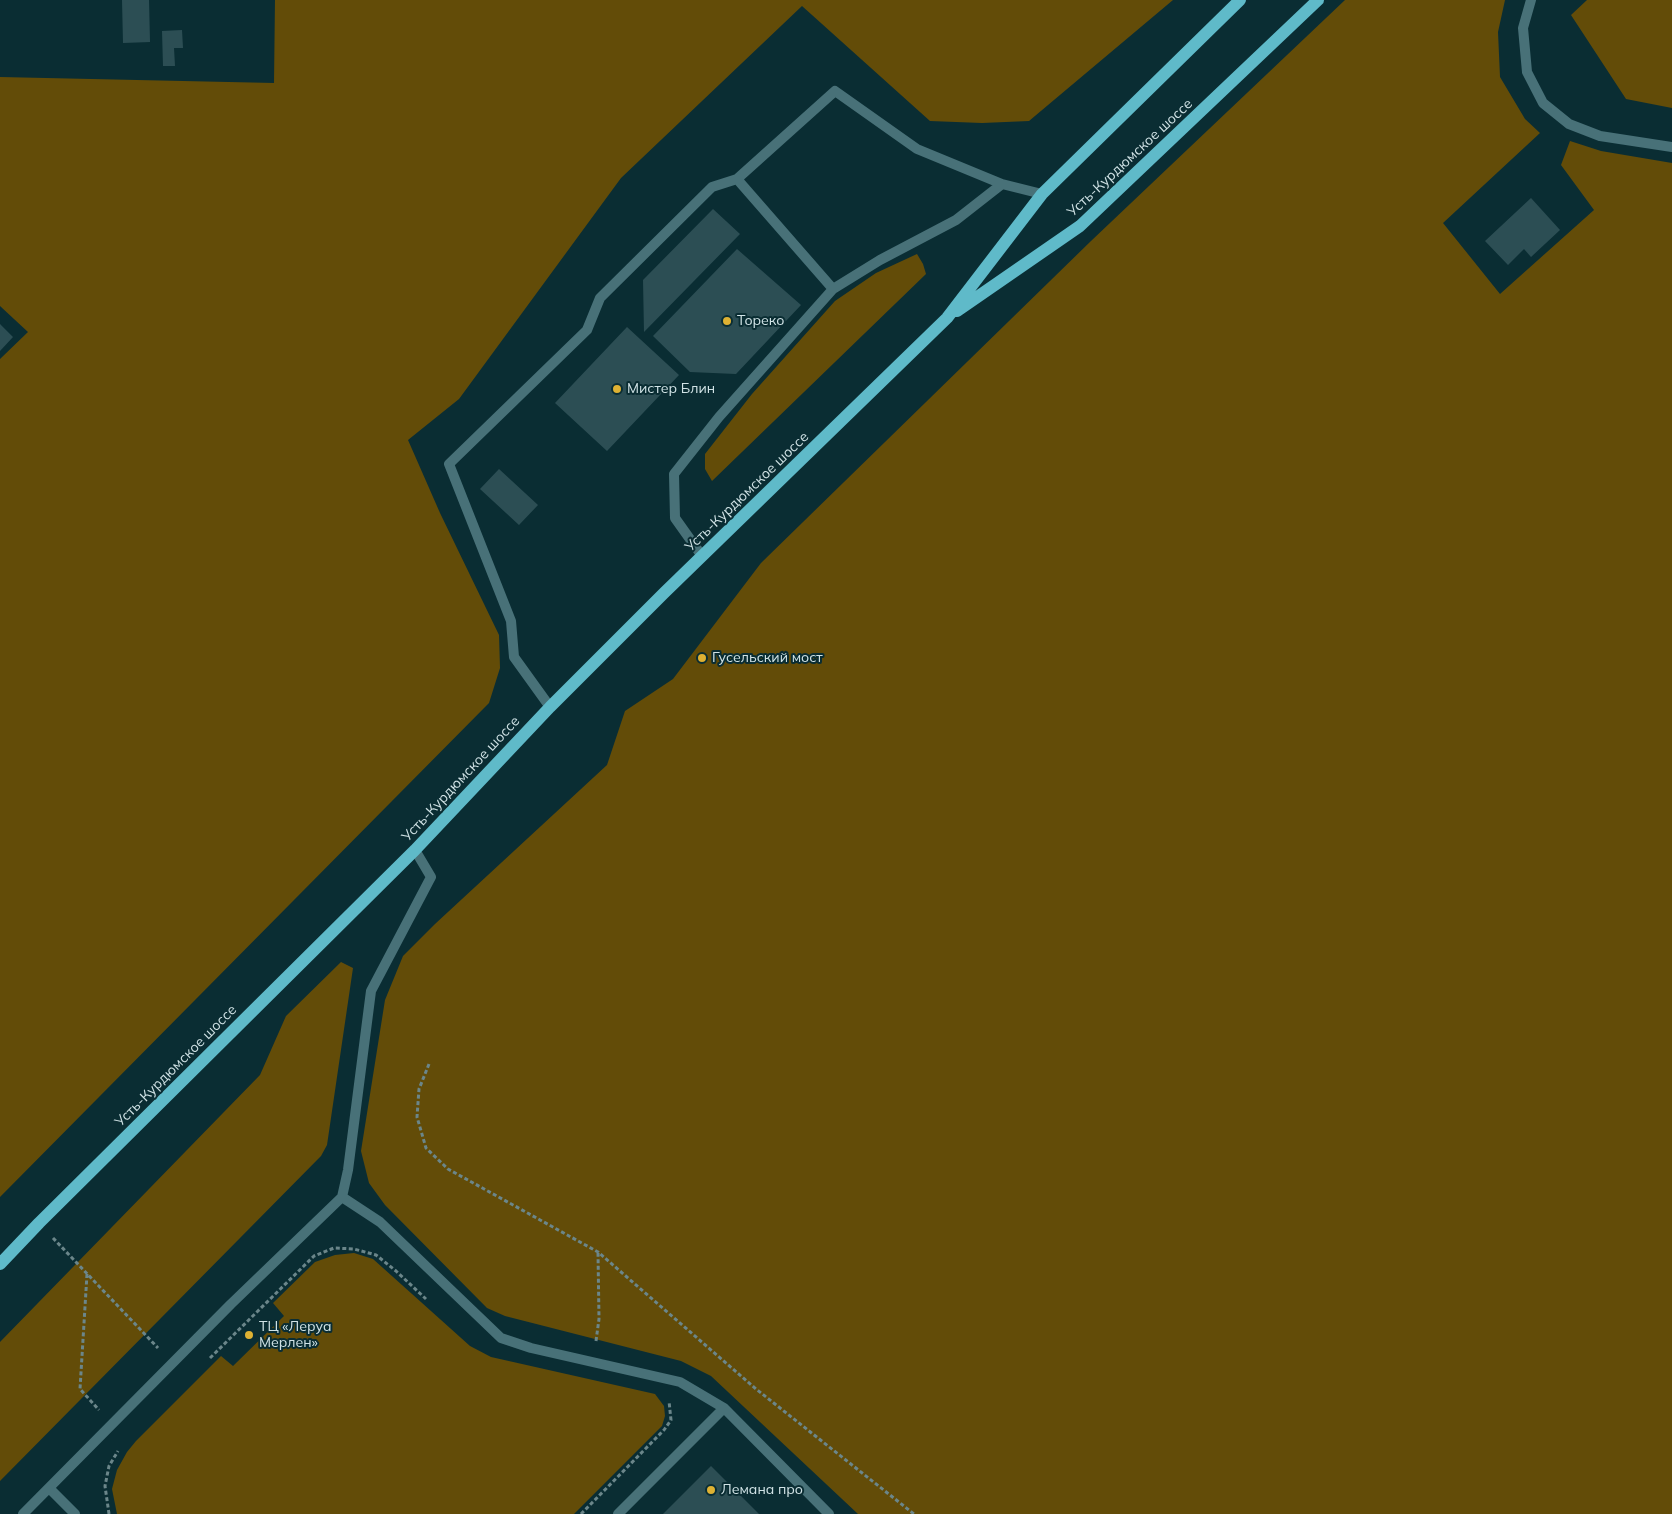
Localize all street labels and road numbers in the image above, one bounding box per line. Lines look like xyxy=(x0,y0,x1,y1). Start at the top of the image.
street label: Усть-Курдюмское шоссе xyxy=(1064,96,1196,220)
street label: Усть-Курдюмское шоссе xyxy=(682,429,812,555)
street label: Усть-Курдюмское шоссе xyxy=(399,713,523,845)
street label: Усть-Курдюмское шоссе xyxy=(112,1002,240,1130)

